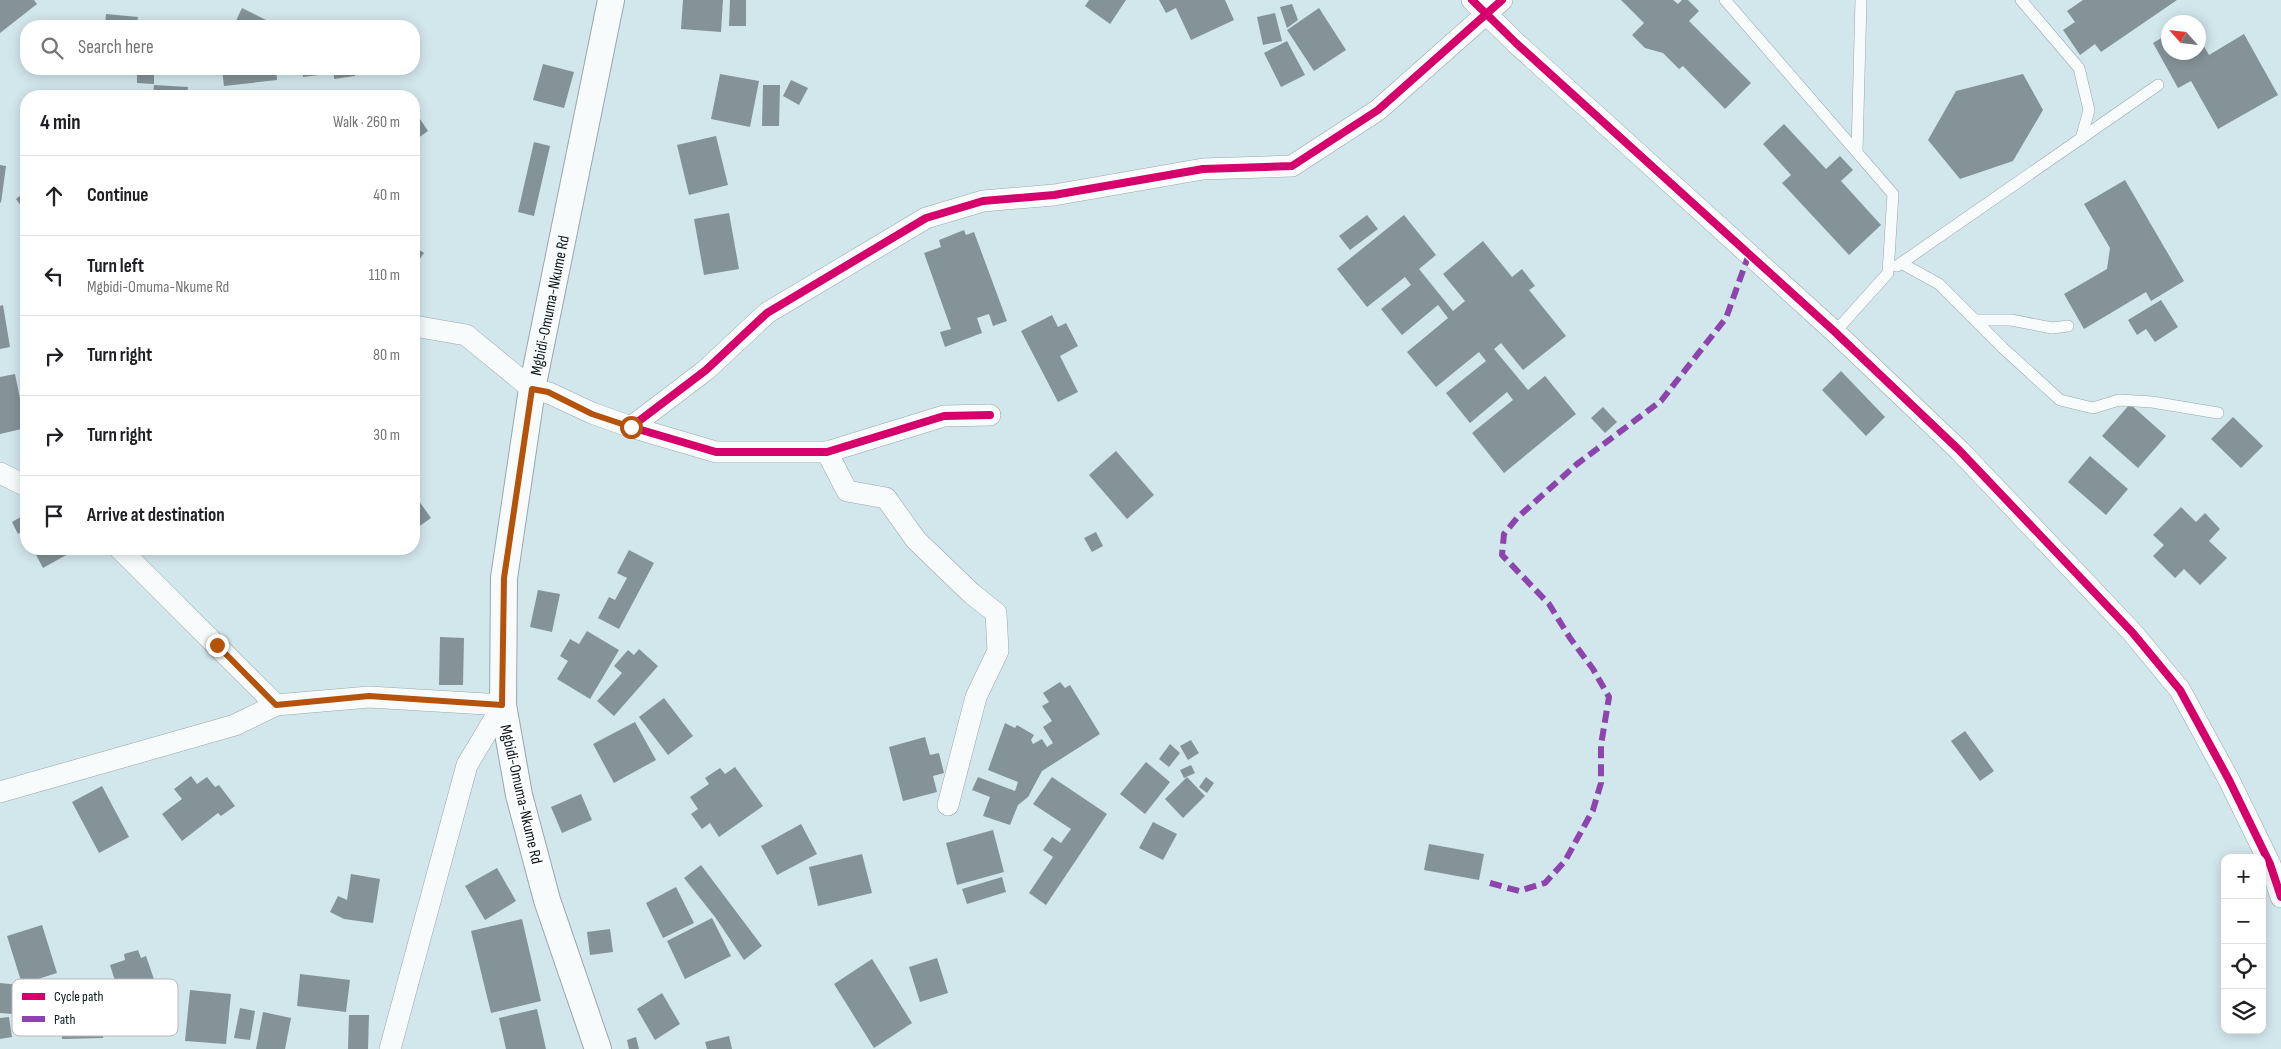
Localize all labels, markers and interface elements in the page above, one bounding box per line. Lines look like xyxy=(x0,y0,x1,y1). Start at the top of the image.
north arrow xyxy=(2161,15,2206,60)
search box xyxy=(20,20,420,75)
icon: search xyxy=(38,34,66,62)
text: Search here xyxy=(78,36,154,59)
text: 4 min xyxy=(40,110,81,135)
text: Walk · 260 m xyxy=(333,113,400,132)
icon: ahead xyxy=(40,182,68,210)
text: Continue xyxy=(87,184,148,207)
text: 40 m xyxy=(373,186,400,205)
street label: Mgbidi-Omuma-Nkume Rd xyxy=(527,234,574,377)
text: Turn left xyxy=(87,255,144,278)
icon: left xyxy=(40,262,68,290)
text: 110 m xyxy=(369,266,400,285)
text: Mgbidi-Omuma-Nkume Rd xyxy=(87,278,229,297)
icon: right xyxy=(40,342,68,370)
text: Turn right xyxy=(87,344,152,367)
text: 80 m xyxy=(373,346,400,365)
route start xyxy=(620,416,643,439)
icon: right xyxy=(40,422,68,450)
text: Turn right xyxy=(87,424,152,447)
text: 30 m xyxy=(373,426,400,445)
icon: arrive xyxy=(40,502,68,530)
text: Arrive at destination xyxy=(87,504,225,527)
route end xyxy=(206,634,229,657)
street label: Mgbidi-Omuma-Nkume Rd xyxy=(495,723,546,866)
map controls xyxy=(2221,854,2266,1034)
button: + xyxy=(2221,854,2266,899)
button: − xyxy=(2221,899,2266,944)
button: locate xyxy=(2221,944,2266,989)
legend xyxy=(12,979,178,1036)
text: Cycle path xyxy=(54,988,104,1005)
button: layers xyxy=(2221,989,2266,1034)
text: Path xyxy=(54,1011,75,1028)

